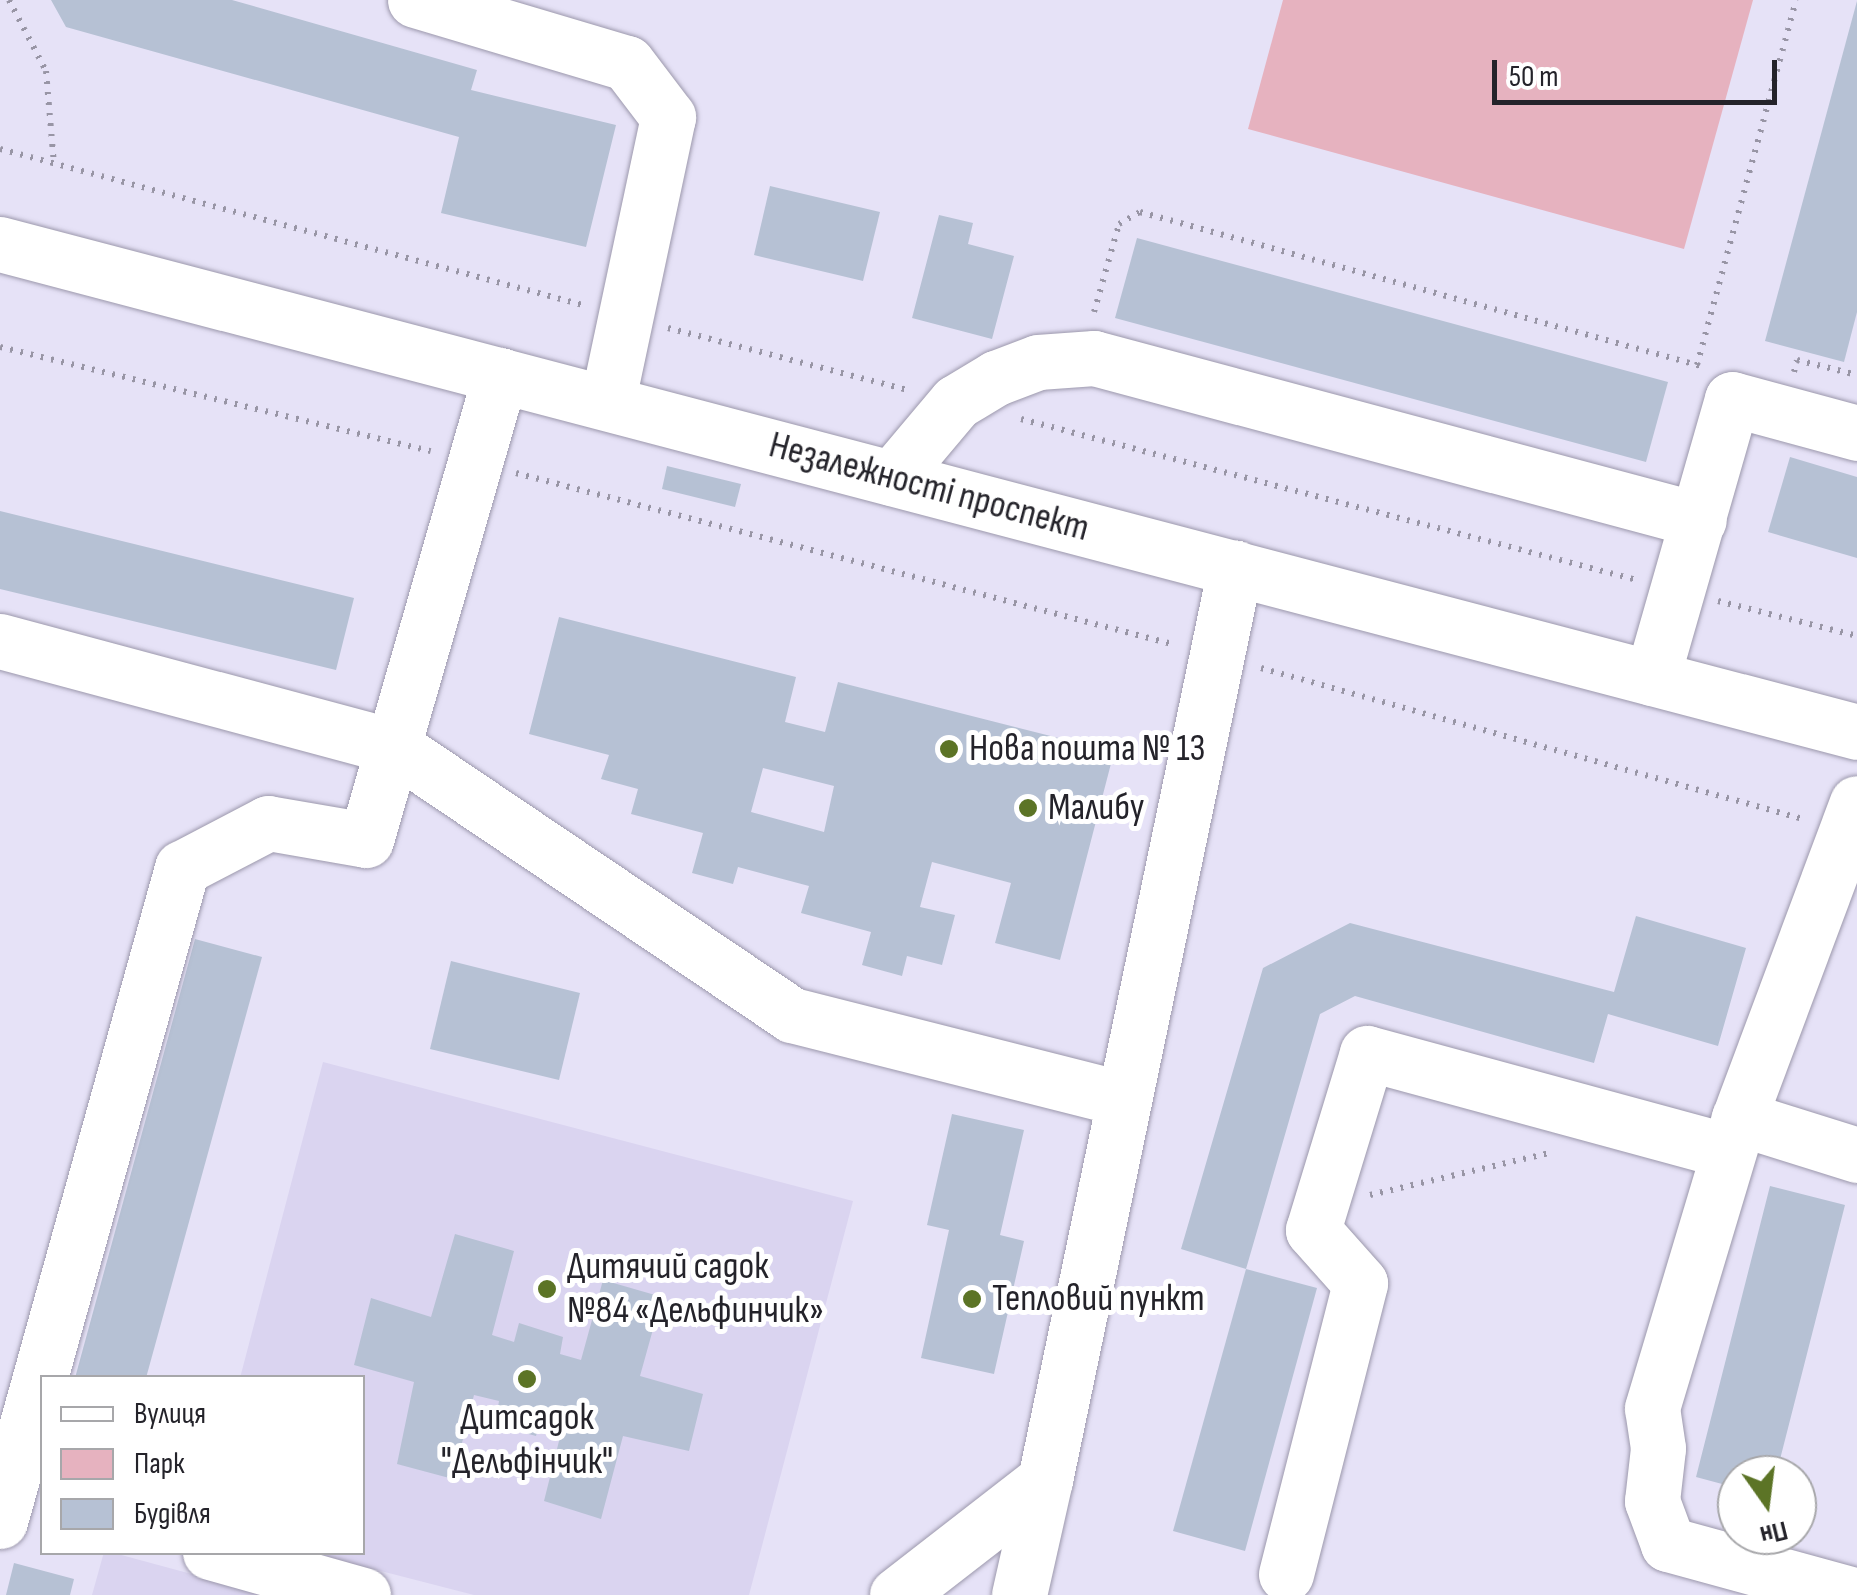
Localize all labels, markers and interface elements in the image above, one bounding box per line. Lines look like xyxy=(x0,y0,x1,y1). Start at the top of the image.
scale bar xyxy=(1497,40,1782,102)
text: 50 m xyxy=(1509,59,1558,95)
street label: Незалежності проспект xyxy=(764,422,1094,552)
place label: Нова пошта № 13 xyxy=(969,726,1206,772)
marker: Нова пошта № 13 xyxy=(938,738,960,760)
place label: Малибу xyxy=(1048,785,1144,831)
marker: Малибу xyxy=(1017,797,1039,819)
place label: Дитячий садок №84 «Дельфинчик» xyxy=(567,1244,824,1334)
place label: Тепловий пункт xyxy=(992,1276,1205,1322)
marker: Дитячий садок №84 «Дельфинчик» xyxy=(536,1278,558,1300)
marker: Тепловий пункт xyxy=(961,1288,983,1310)
marker: Дитсадок "Дельфінчик" xyxy=(516,1368,538,1390)
legend xyxy=(40,1375,365,1555)
place label: Дитсадок "Дельфінчик" xyxy=(441,1395,613,1485)
text: Вулиця xyxy=(134,1396,206,1432)
text: Парк xyxy=(134,1446,185,1482)
north arrow xyxy=(1717,1455,1817,1555)
text: Будівля xyxy=(134,1496,211,1532)
text: Пн xyxy=(1757,1513,1791,1552)

